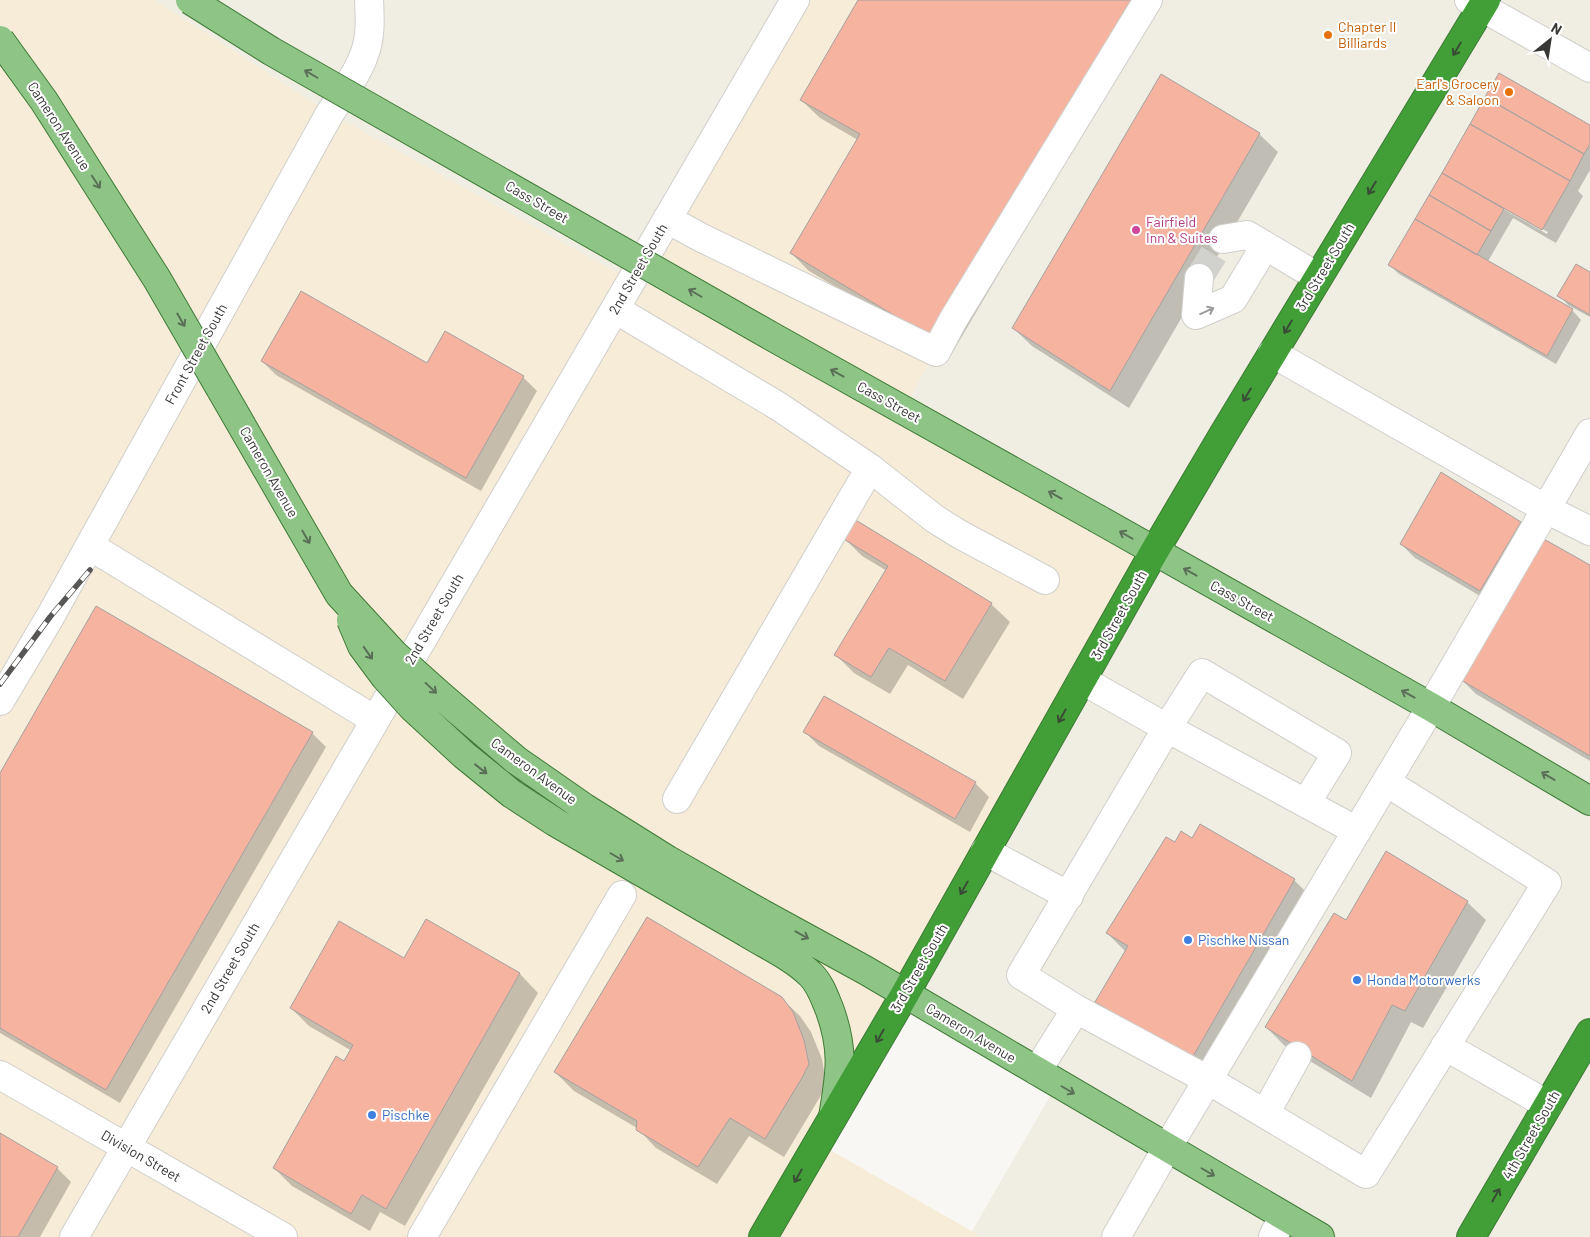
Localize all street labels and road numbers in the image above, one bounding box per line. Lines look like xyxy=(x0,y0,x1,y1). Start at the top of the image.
street label: Cameron Avenue xyxy=(25,78,94,173)
street label: Cass Street xyxy=(503,177,572,226)
street label: 2nd Street South xyxy=(605,220,671,317)
street label: 3rd Street South xyxy=(1292,220,1358,314)
street label: Front Street South xyxy=(161,300,230,407)
street label: Cass Street xyxy=(855,377,924,426)
street label: Cameron Avenue xyxy=(237,423,302,520)
street label: 3rd Street South xyxy=(1087,567,1150,662)
street label: 2nd Street South xyxy=(401,570,467,667)
street label: Cass Street xyxy=(1208,576,1277,625)
street label: Cameron Avenue xyxy=(488,734,581,807)
street label: 2nd Street South xyxy=(197,919,263,1016)
street label: 3rd Street South xyxy=(886,920,951,1015)
street label: Cameron Avenue xyxy=(923,999,1019,1066)
street label: 4th Street South xyxy=(1498,1087,1563,1182)
street label: Division Street xyxy=(98,1126,184,1185)

